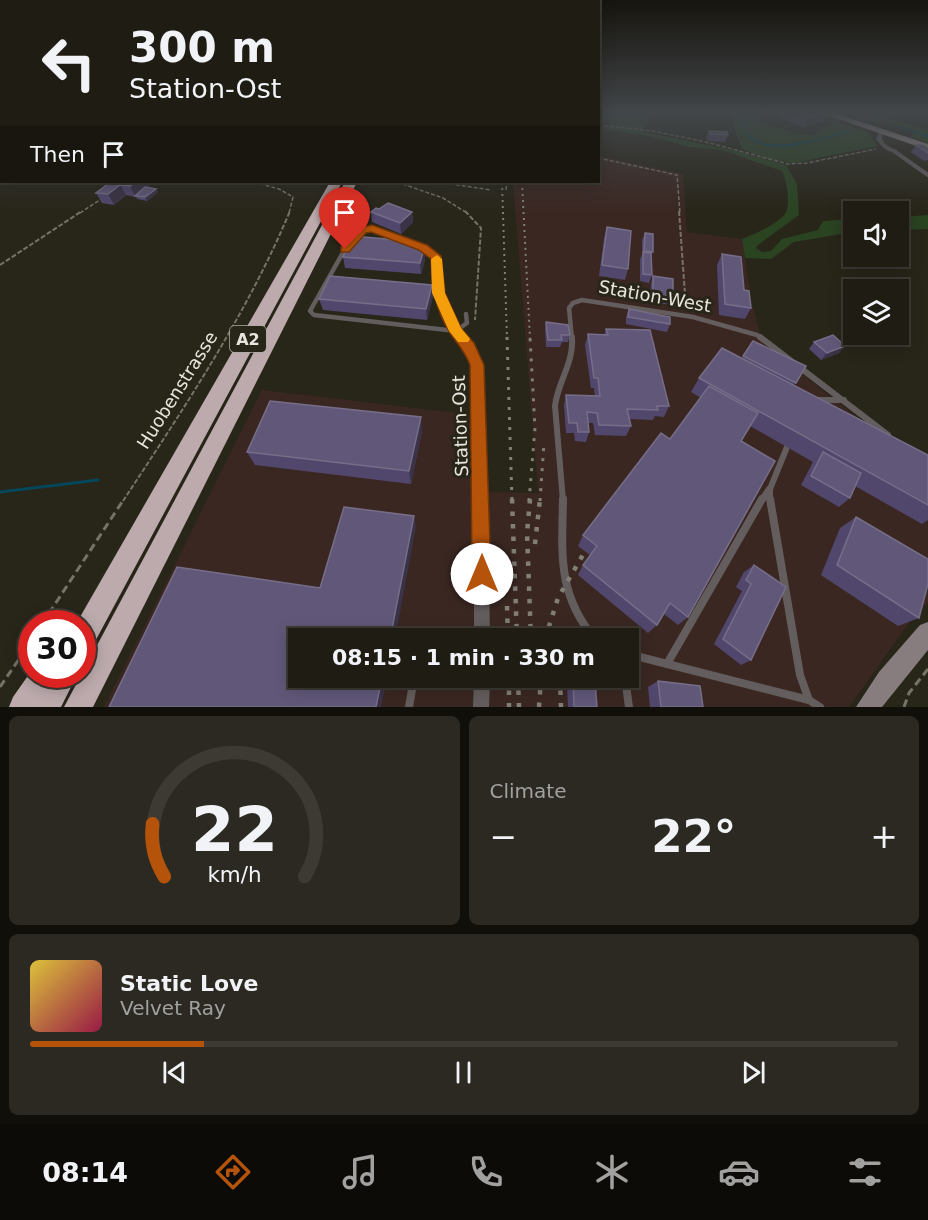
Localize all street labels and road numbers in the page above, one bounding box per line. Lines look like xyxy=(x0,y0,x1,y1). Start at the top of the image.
street label: Station-West xyxy=(597,276,713,316)
road number: A2 xyxy=(230,326,266,352)
street label: Huobenstrasse xyxy=(132,327,222,453)
street label: Station-Ost xyxy=(448,375,472,477)

